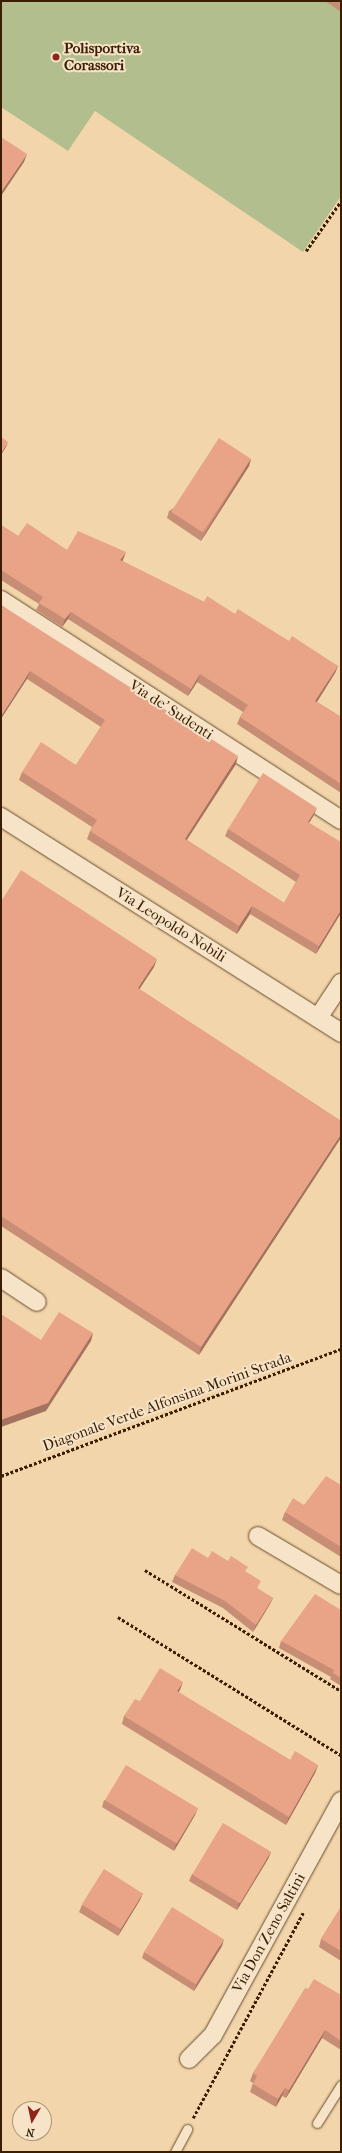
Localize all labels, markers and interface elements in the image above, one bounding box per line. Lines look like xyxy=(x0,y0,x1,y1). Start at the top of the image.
place label: Polisportiva Corassori xyxy=(64,39,140,74)
marker: Polisportiva Corassori xyxy=(51,52,61,62)
street label: Via de’ Sudenti xyxy=(126,676,216,744)
street label: Via Leopoldo Nobili xyxy=(113,884,229,966)
street label: Diagonale Verde Alfonsina Morini Strada xyxy=(40,1349,294,1455)
street label: Via Don Zeno Saltini xyxy=(229,1870,309,1996)
north arrow xyxy=(12,2101,52,2141)
text: N xyxy=(25,2125,35,2139)

